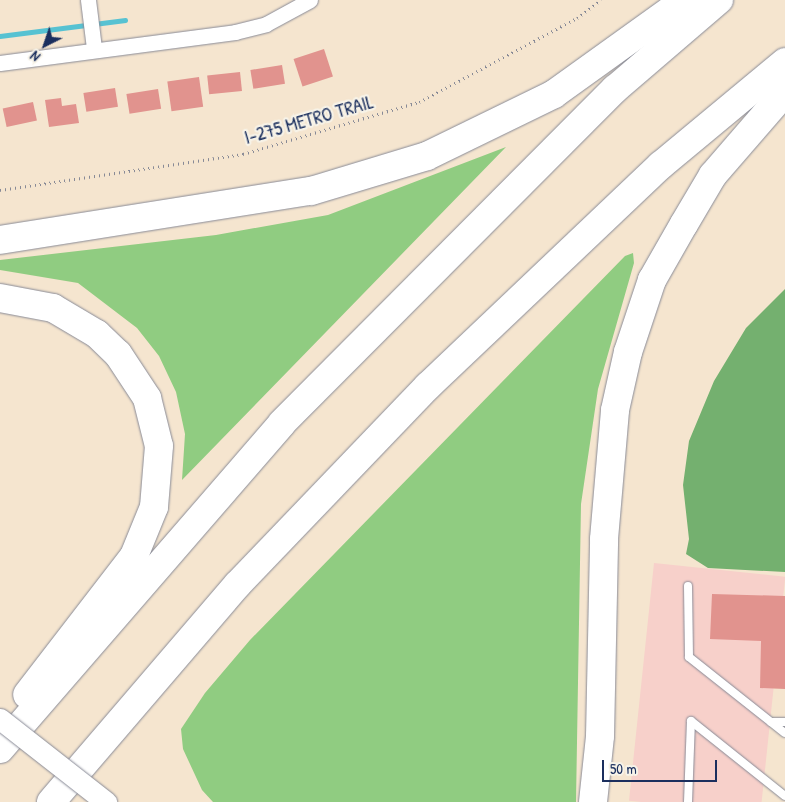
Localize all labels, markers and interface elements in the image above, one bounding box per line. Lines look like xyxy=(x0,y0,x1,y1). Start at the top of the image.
north arrow xyxy=(20,20,70,70)
text: N xyxy=(26,47,44,66)
street label: I-275 METRO TRAIL xyxy=(242,91,376,149)
scale bar xyxy=(605,750,720,782)
text: 50 m xyxy=(610,758,637,779)

